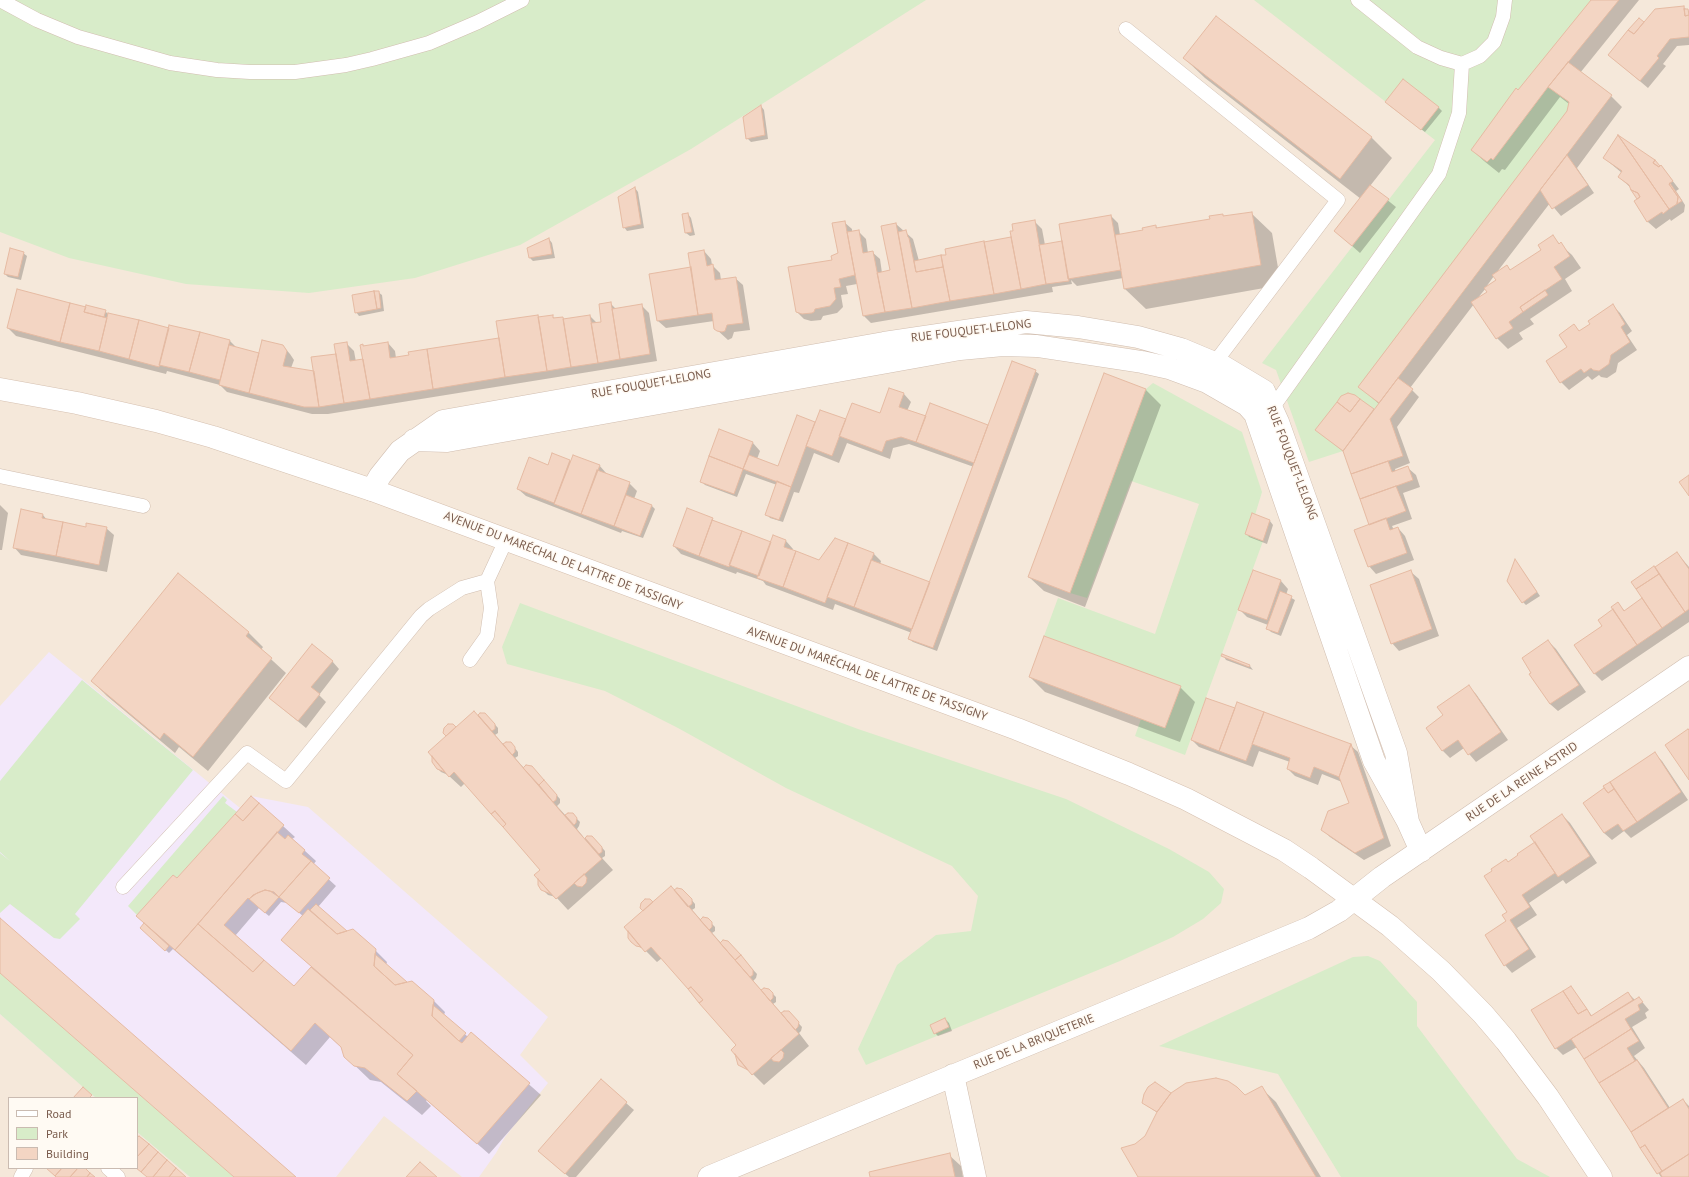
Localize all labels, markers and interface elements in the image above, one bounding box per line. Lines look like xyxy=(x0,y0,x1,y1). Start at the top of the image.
street label: RUE FOUQUET-LELONG xyxy=(910,316,1032,346)
street label: RUE FOUQUET-LELONG xyxy=(590,366,712,402)
street label: RUE FOUQUET-LELONG xyxy=(1264,404,1320,522)
street label: AVENUE DU MARÉCHAL DE LATTRE DE TASSIGNY xyxy=(442,509,684,613)
street label: AVENUE DU MARÉCHAL DE LATTRE DE TASSIGNY xyxy=(745,624,989,724)
street label: RUE DE LA REINE ASTRID xyxy=(1463,739,1581,825)
street label: RUE DE LA BRIQUETERIE xyxy=(972,1011,1096,1073)
legend xyxy=(8,1097,138,1169)
text: Road xyxy=(46,1106,71,1121)
text: Park xyxy=(46,1126,68,1141)
text: Building xyxy=(46,1146,89,1161)

